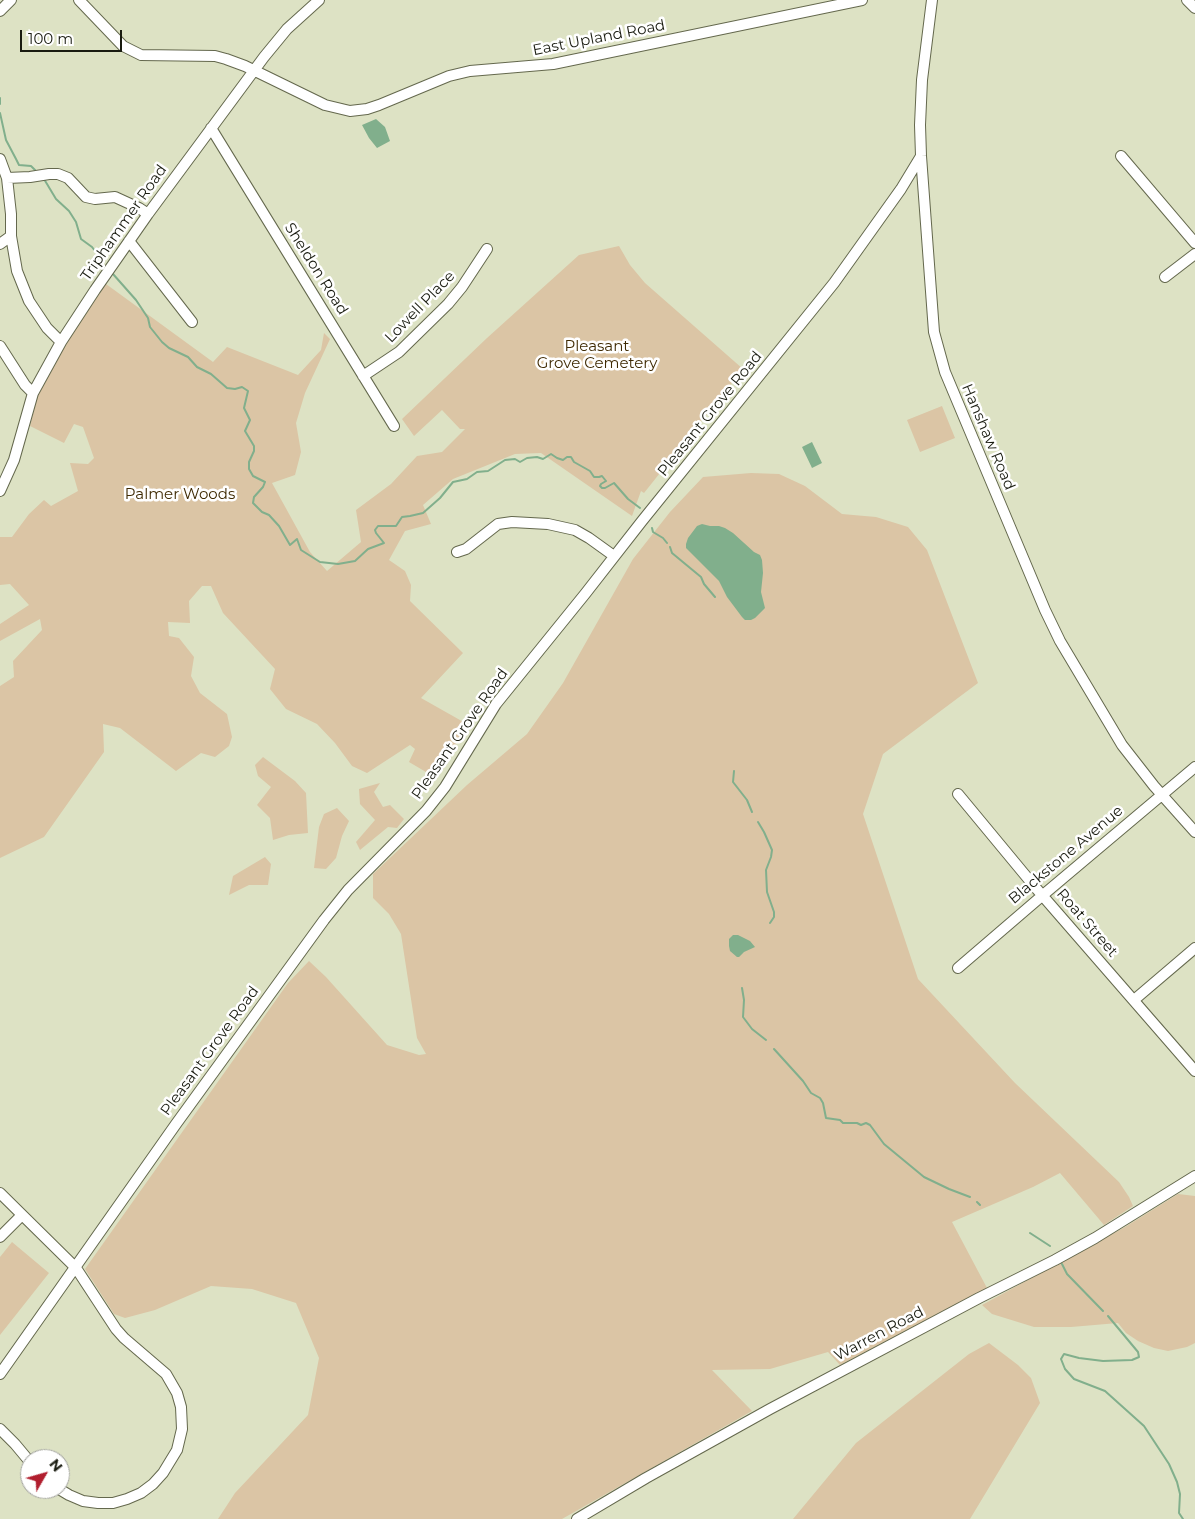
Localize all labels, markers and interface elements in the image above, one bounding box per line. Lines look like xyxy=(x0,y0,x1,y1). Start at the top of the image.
street label: East Upland Road xyxy=(531,16,667,60)
scale bar xyxy=(22,20,125,52)
text: 100 m xyxy=(28,29,73,48)
street label: Triphammer Road xyxy=(77,162,171,284)
street label: Sheldon Road xyxy=(280,220,352,318)
street label: Lowell Place xyxy=(381,267,459,347)
park label: Pleasant Grove Cemetery xyxy=(537,338,657,373)
street label: Pleasant Grove Road xyxy=(654,348,766,480)
street label: Hanshaw Road xyxy=(958,381,1018,493)
park label: Palmer Woods xyxy=(125,486,235,504)
street label: Pleasant Grove Road xyxy=(408,665,512,803)
street label: Blackstone Avenue xyxy=(1005,802,1127,908)
street label: Roat Street xyxy=(1053,885,1121,961)
street label: Pleasant Grove Road xyxy=(157,983,263,1119)
street label: Warren Road xyxy=(831,1303,927,1365)
north arrow xyxy=(20,1449,70,1499)
text: N xyxy=(45,1455,67,1475)

